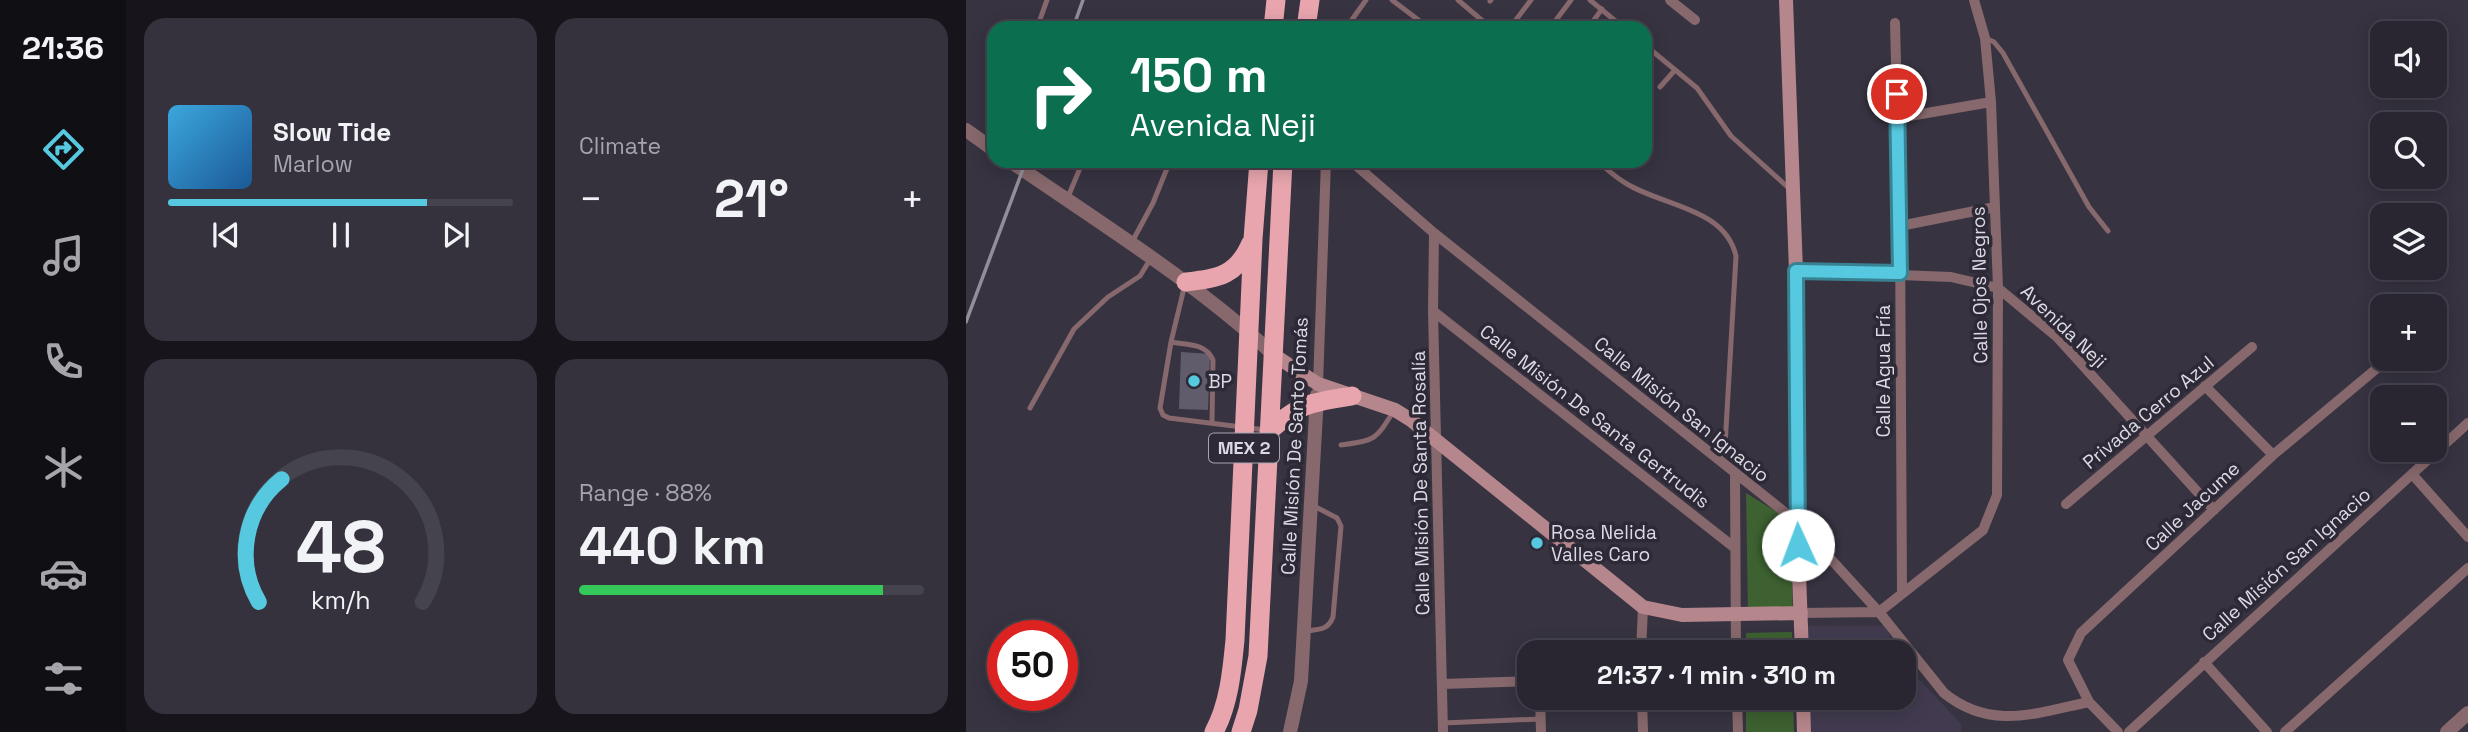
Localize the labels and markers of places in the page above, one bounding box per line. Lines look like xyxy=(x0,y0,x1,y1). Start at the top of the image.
pin xyxy=(1867,64,1927,124)
place label: BP xyxy=(1208,369,1232,394)
marker: BP xyxy=(1186,373,1202,389)
place label: Rosa Nelida Valles Caro xyxy=(1551,520,1657,567)
marker: Rosa Nelida Valles Caro xyxy=(1529,535,1545,551)

